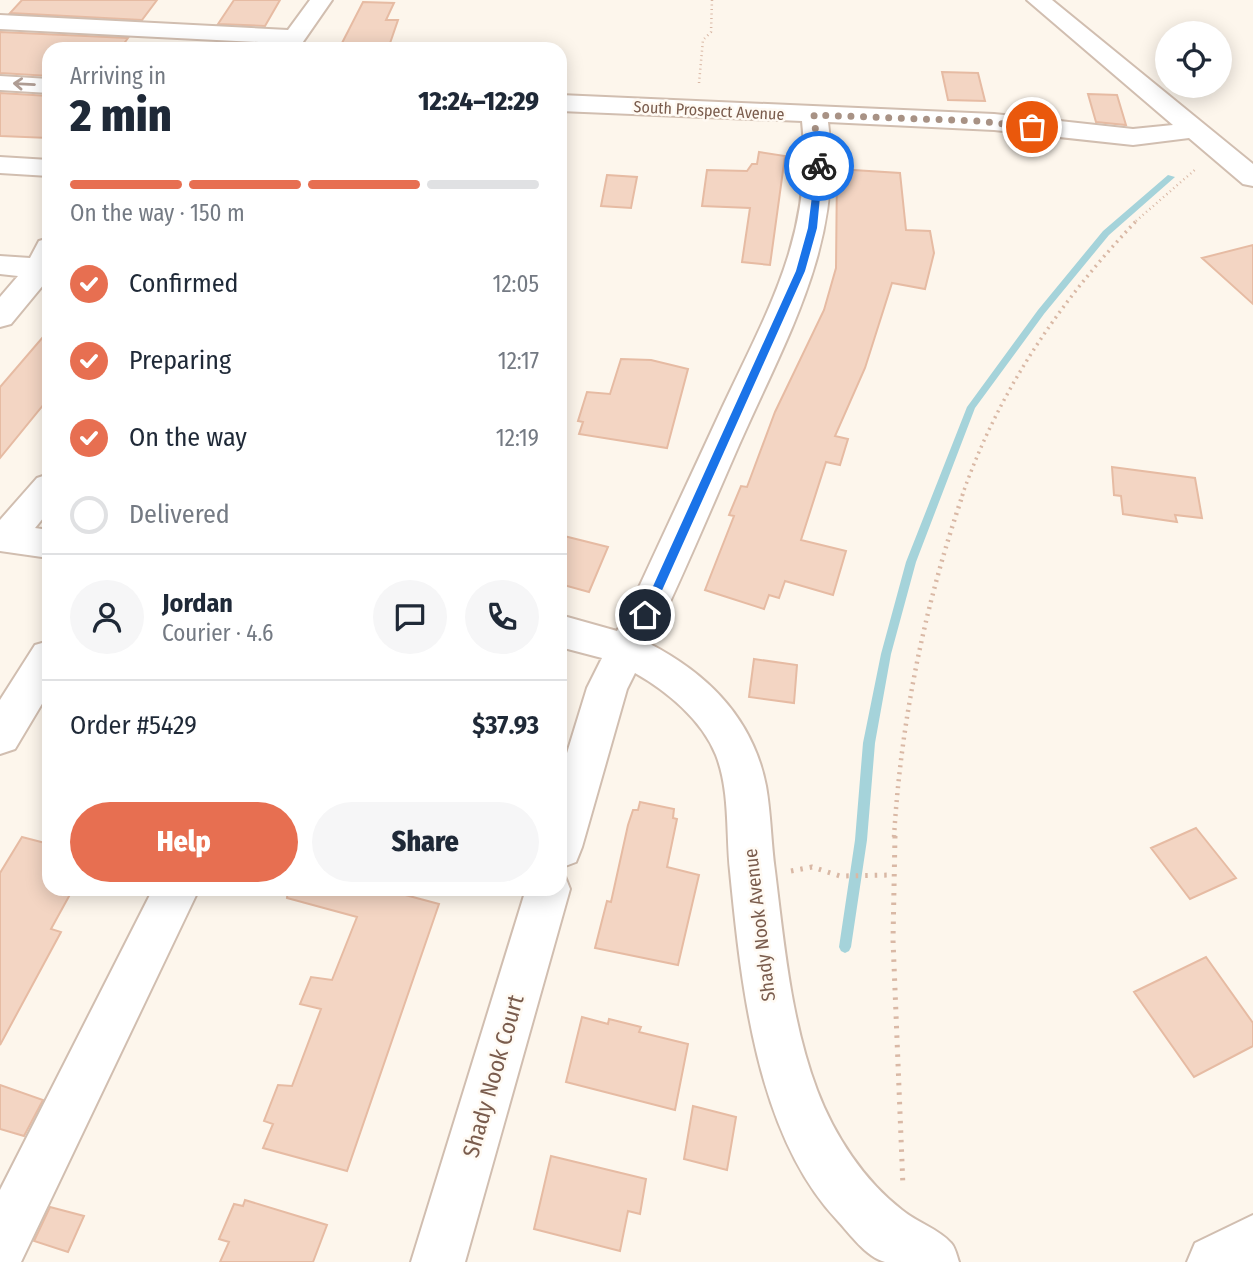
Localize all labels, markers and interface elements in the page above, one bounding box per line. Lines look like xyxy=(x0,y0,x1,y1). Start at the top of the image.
map controls xyxy=(1155,21,1232,98)
button: locate xyxy=(1155,21,1232,98)
text: Arriving in xyxy=(70,62,166,90)
one-way arrow xyxy=(13,78,36,91)
text: 12:24–12:29 xyxy=(418,86,539,117)
text: 2 min xyxy=(70,88,172,143)
street label: South Prospect Avenue xyxy=(633,97,785,124)
pin xyxy=(1002,97,1062,157)
icon: bag xyxy=(1013,108,1051,146)
courier xyxy=(784,131,854,201)
icon: bike xyxy=(800,147,838,185)
text: On the way · 150 m xyxy=(70,199,245,227)
icon: check xyxy=(70,265,108,303)
text: Confirmed xyxy=(129,268,239,299)
text: 12:05 xyxy=(492,270,539,298)
icon: check xyxy=(70,342,108,380)
text: Preparing xyxy=(129,345,231,376)
text: 12:17 xyxy=(498,347,539,375)
icon: check xyxy=(70,419,108,457)
text: On the way xyxy=(129,422,247,453)
text: 12:19 xyxy=(496,424,539,452)
text: Delivered xyxy=(129,499,230,530)
button: person xyxy=(70,580,144,654)
button: chat xyxy=(373,580,447,654)
button: phone xyxy=(465,580,539,654)
pin xyxy=(615,585,675,645)
text: Jordan xyxy=(162,588,233,619)
icon: home xyxy=(626,596,664,634)
text: Courier · 4.6 xyxy=(162,619,273,647)
text: Order #5429 xyxy=(70,710,197,741)
text: $37.93 xyxy=(472,710,539,741)
button: Help xyxy=(70,802,298,882)
button: Share xyxy=(312,802,539,882)
street label: Shady Nook Avenue xyxy=(739,847,780,1003)
street label: Shady Nook Court xyxy=(456,991,530,1161)

